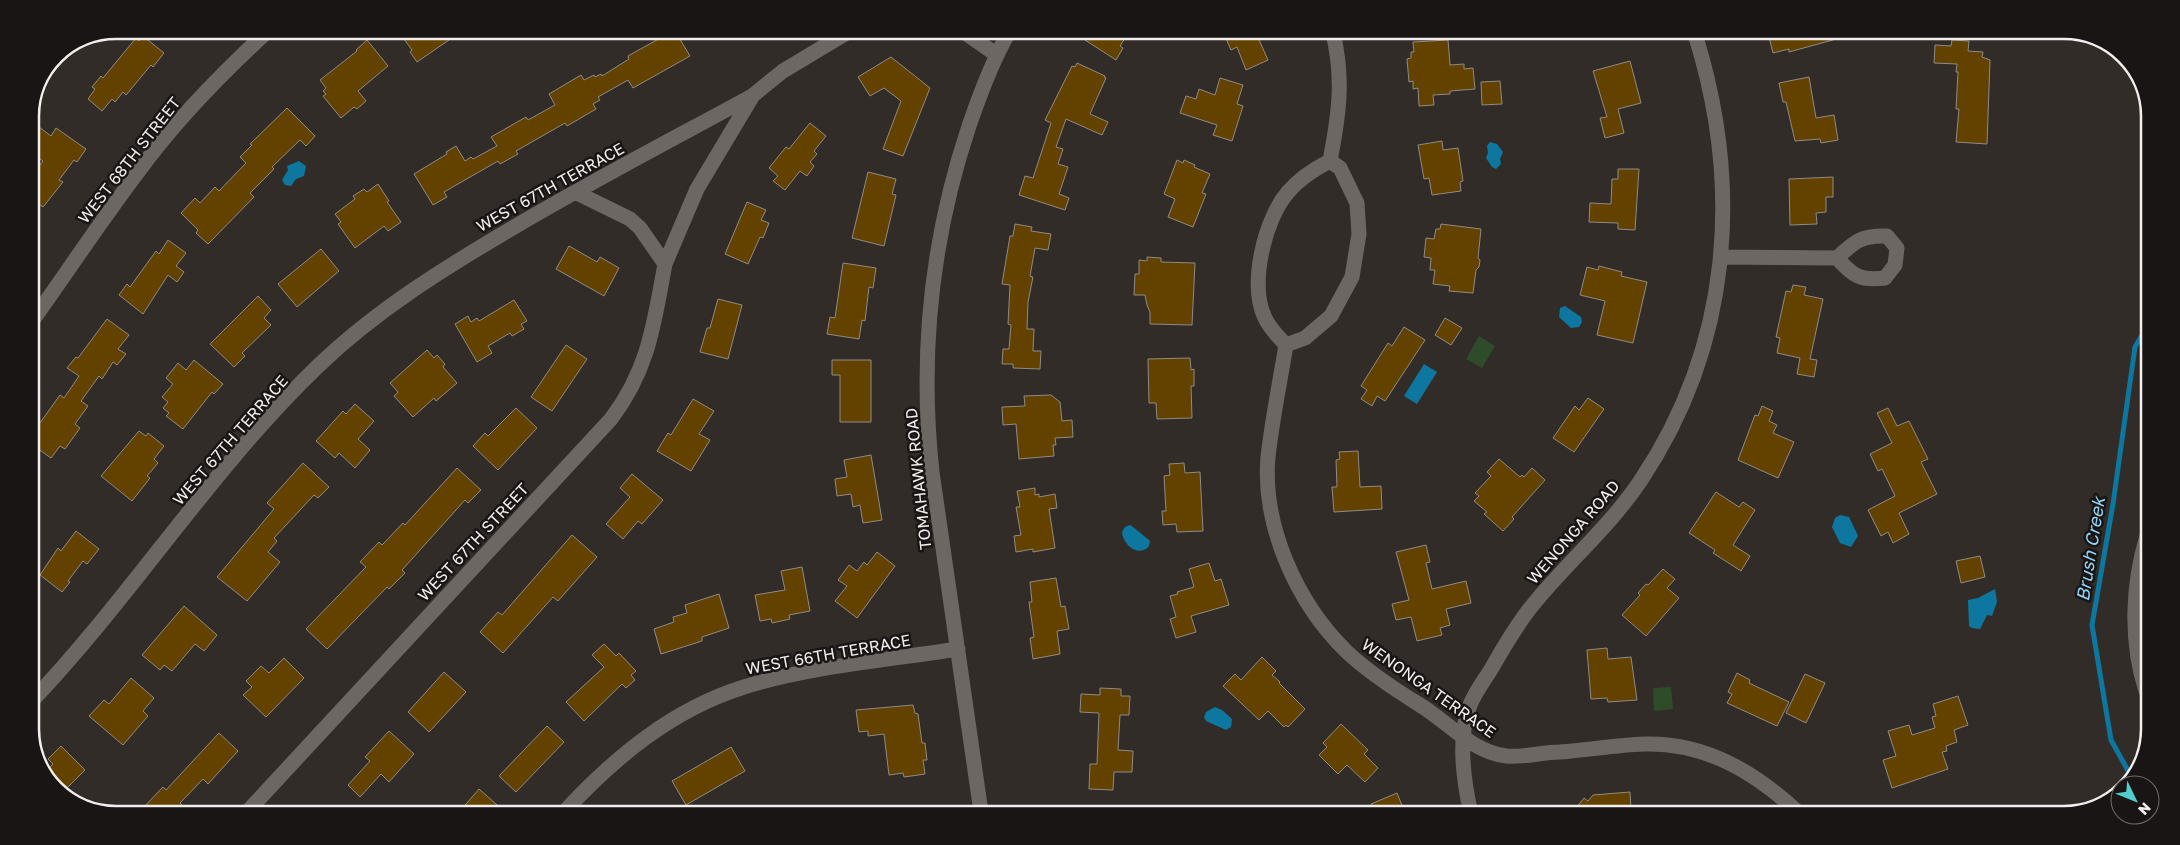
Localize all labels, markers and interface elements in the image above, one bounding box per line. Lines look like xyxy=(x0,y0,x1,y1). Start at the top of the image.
street label: WEST 68TH STREET xyxy=(73,93,185,227)
street label: WEST 67TH TERRACE xyxy=(473,138,627,236)
street label: WEST 67TH TERRACE xyxy=(168,371,292,509)
street label: TOMAHAWK ROAD xyxy=(901,407,935,551)
street label: WENONGA ROAD xyxy=(1522,476,1624,588)
street label: WEST 67TH STREET xyxy=(413,479,533,605)
water label: Brush Creek xyxy=(2071,494,2109,603)
street label: WEST 66TH TERRACE xyxy=(744,630,912,678)
street label: WENONGA TERRACE xyxy=(1358,634,1500,742)
north arrow xyxy=(2110,775,2160,825)
text: N xyxy=(2135,800,2155,819)

